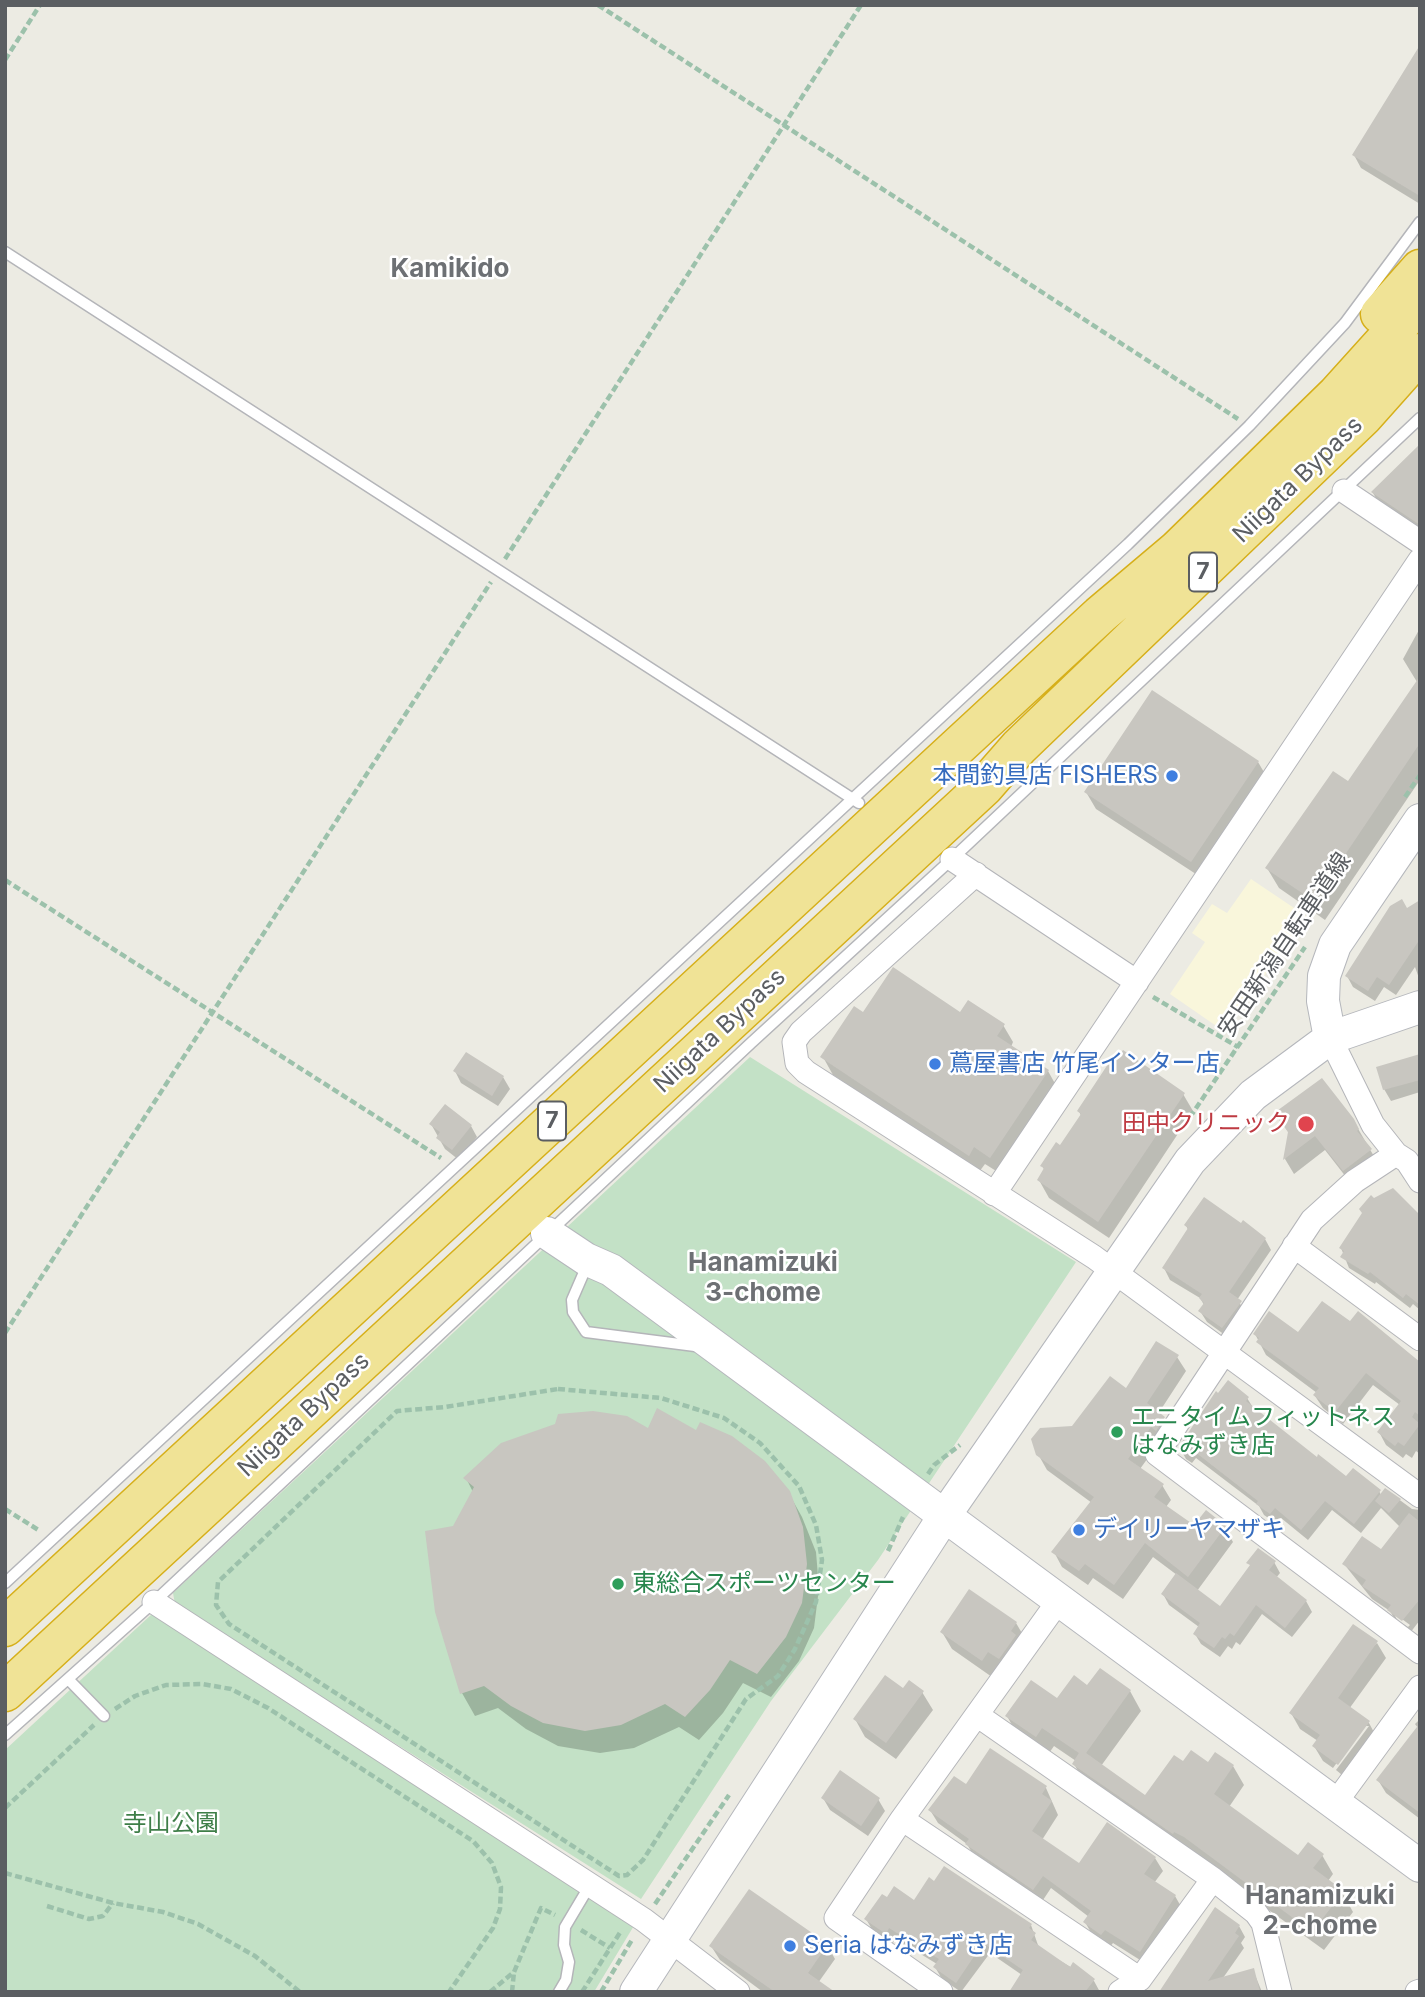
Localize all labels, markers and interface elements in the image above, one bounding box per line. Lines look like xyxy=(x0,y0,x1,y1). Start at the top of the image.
district label: Kamikido xyxy=(390,253,510,285)
street label: Niigata Bypass xyxy=(1227,411,1369,549)
road number: 7 xyxy=(1189,552,1217,592)
place label: 本間釣具店 FISHERS xyxy=(932,762,1158,790)
marker: 本間釣具店 FISHERS xyxy=(1164,768,1180,784)
street label: 安田新潟自転車道線 xyxy=(1213,847,1357,1043)
street label: Niigata Bypass xyxy=(648,963,792,1099)
place label: 蔦屋書店 竹尾インター店 xyxy=(949,1050,1220,1078)
marker: 蔦屋書店 竹尾インター店 xyxy=(927,1056,943,1072)
road number: 7 xyxy=(538,1102,566,1140)
place label: 田中クリニック xyxy=(1122,1110,1290,1138)
marker: 田中クリニック xyxy=(1296,1114,1316,1134)
district label: Hanamizuki 3-chome xyxy=(688,1247,838,1308)
street label: Niigata Bypass xyxy=(232,1347,376,1483)
place label: エニタイムフィットネス はなみずき店 xyxy=(1131,1404,1395,1460)
marker: エニタイムフィットネス はなみずき店 xyxy=(1109,1424,1125,1440)
place label: デイリーヤマザキ xyxy=(1093,1516,1285,1544)
marker: デイリーヤマザキ xyxy=(1071,1522,1087,1538)
place label: 東総合スポーツセンター xyxy=(632,1570,896,1598)
marker: 東総合スポーツセンター xyxy=(610,1576,626,1592)
park label: 寺山公園 xyxy=(123,1810,219,1838)
district label: Hanamizuki 2-chome xyxy=(1245,1880,1395,1941)
place label: Seria はなみずき店 xyxy=(804,1932,1013,1960)
marker: Seria はなみずき店 xyxy=(782,1938,798,1954)

